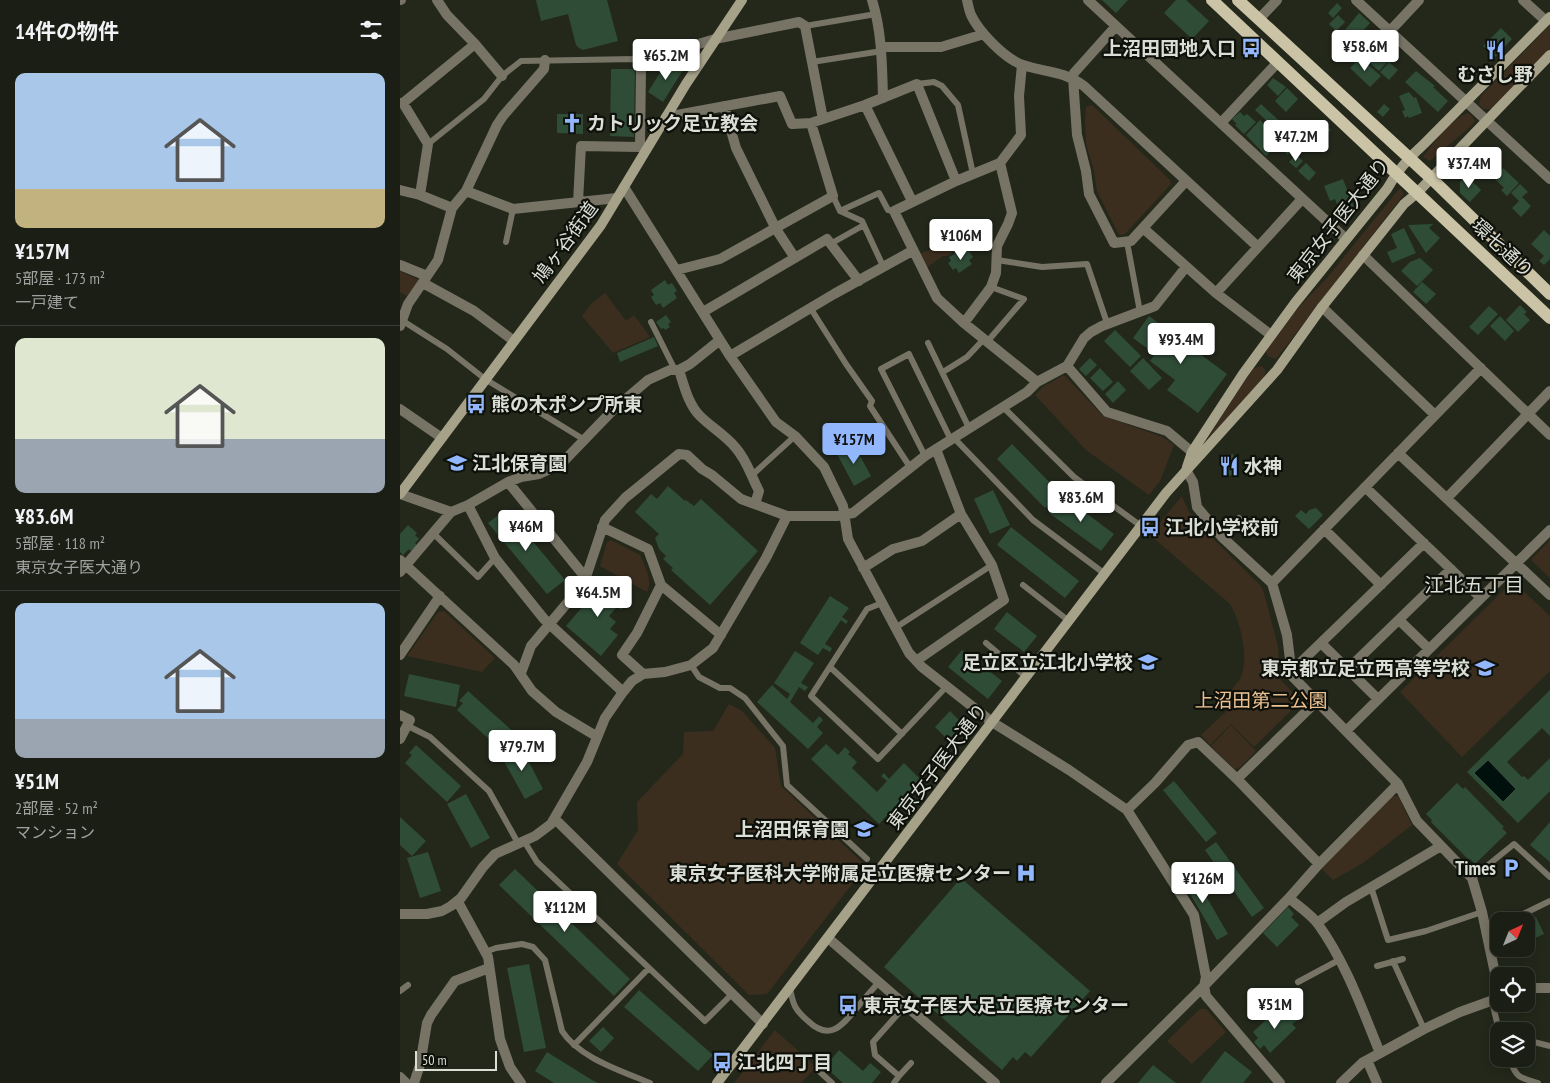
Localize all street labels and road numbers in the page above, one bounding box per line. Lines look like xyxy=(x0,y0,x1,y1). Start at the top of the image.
street label: 東京女子医大通り xyxy=(1282,153,1394,287)
street label: 鳩ヶ谷街道 xyxy=(527,197,603,287)
street label: 環七通り xyxy=(1467,213,1539,283)
street label: 東京女子医大通り xyxy=(882,698,992,834)

